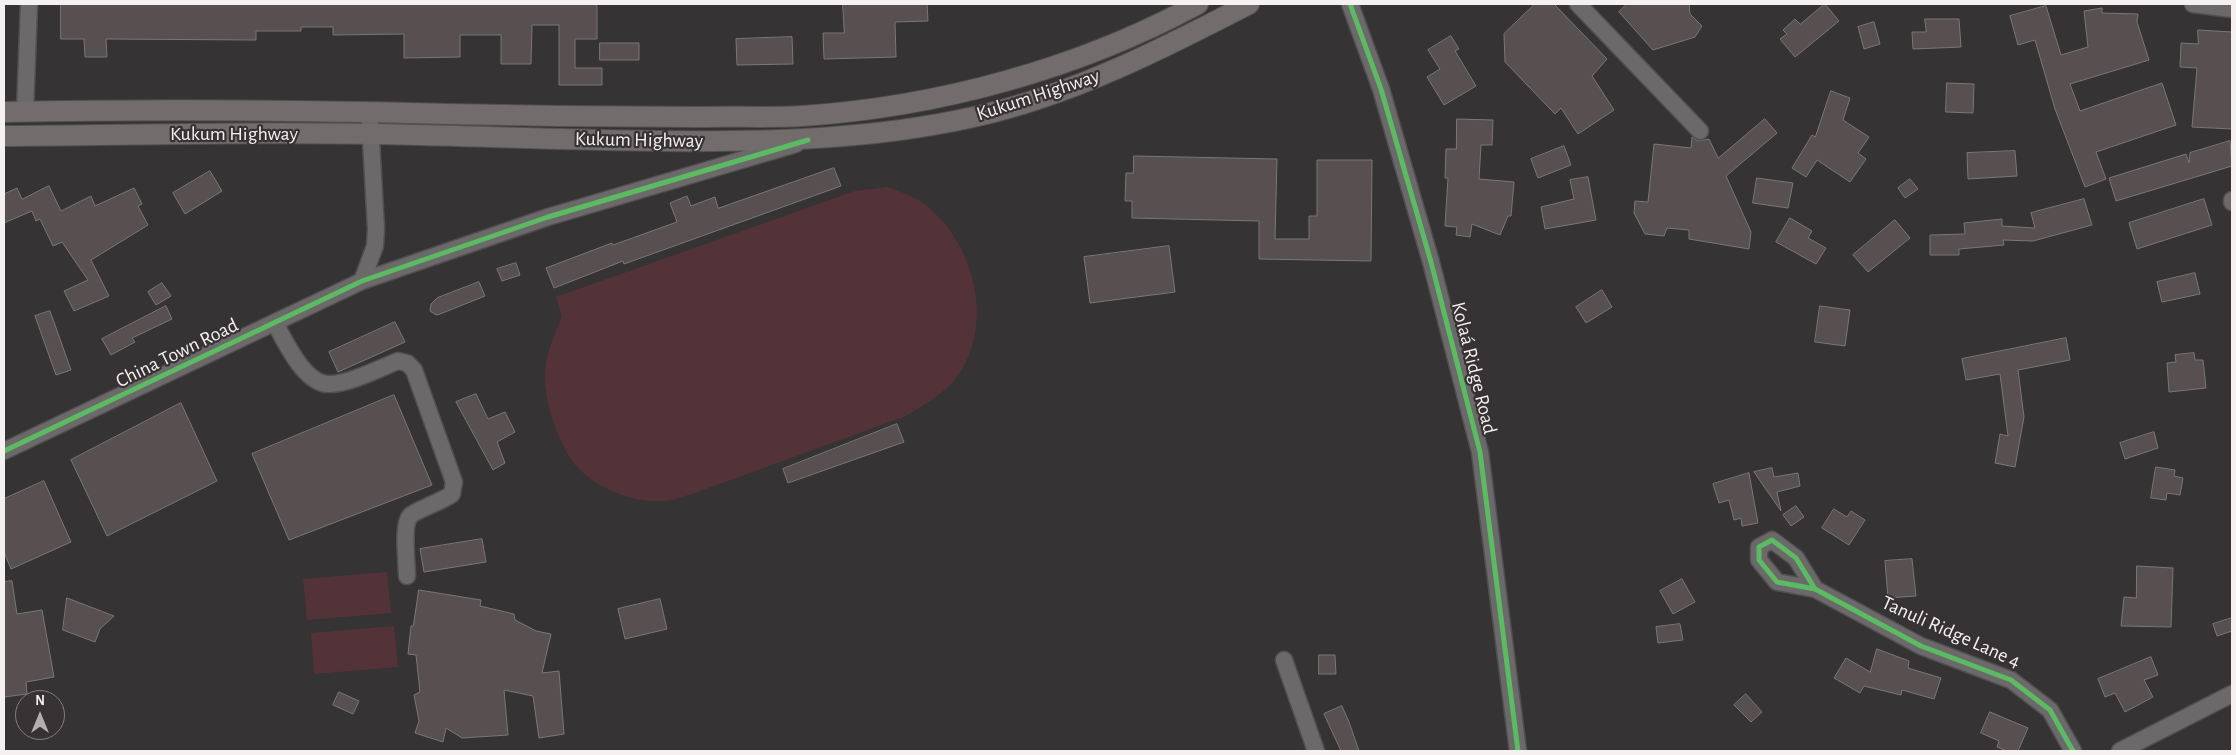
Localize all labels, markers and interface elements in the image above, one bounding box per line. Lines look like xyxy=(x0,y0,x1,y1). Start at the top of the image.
street label: Kukum Highway xyxy=(973,64,1103,126)
street label: Kukum Highway xyxy=(170,122,298,146)
street label: Kukum Highway xyxy=(575,127,703,153)
street label: Kolaá Ridge Road xyxy=(1446,299,1502,437)
street label: China Town Road xyxy=(112,313,242,393)
street label: Tanuli Ridge Lane 4 xyxy=(1878,591,2024,673)
north arrow xyxy=(15,690,65,740)
text: N xyxy=(35,694,45,708)

